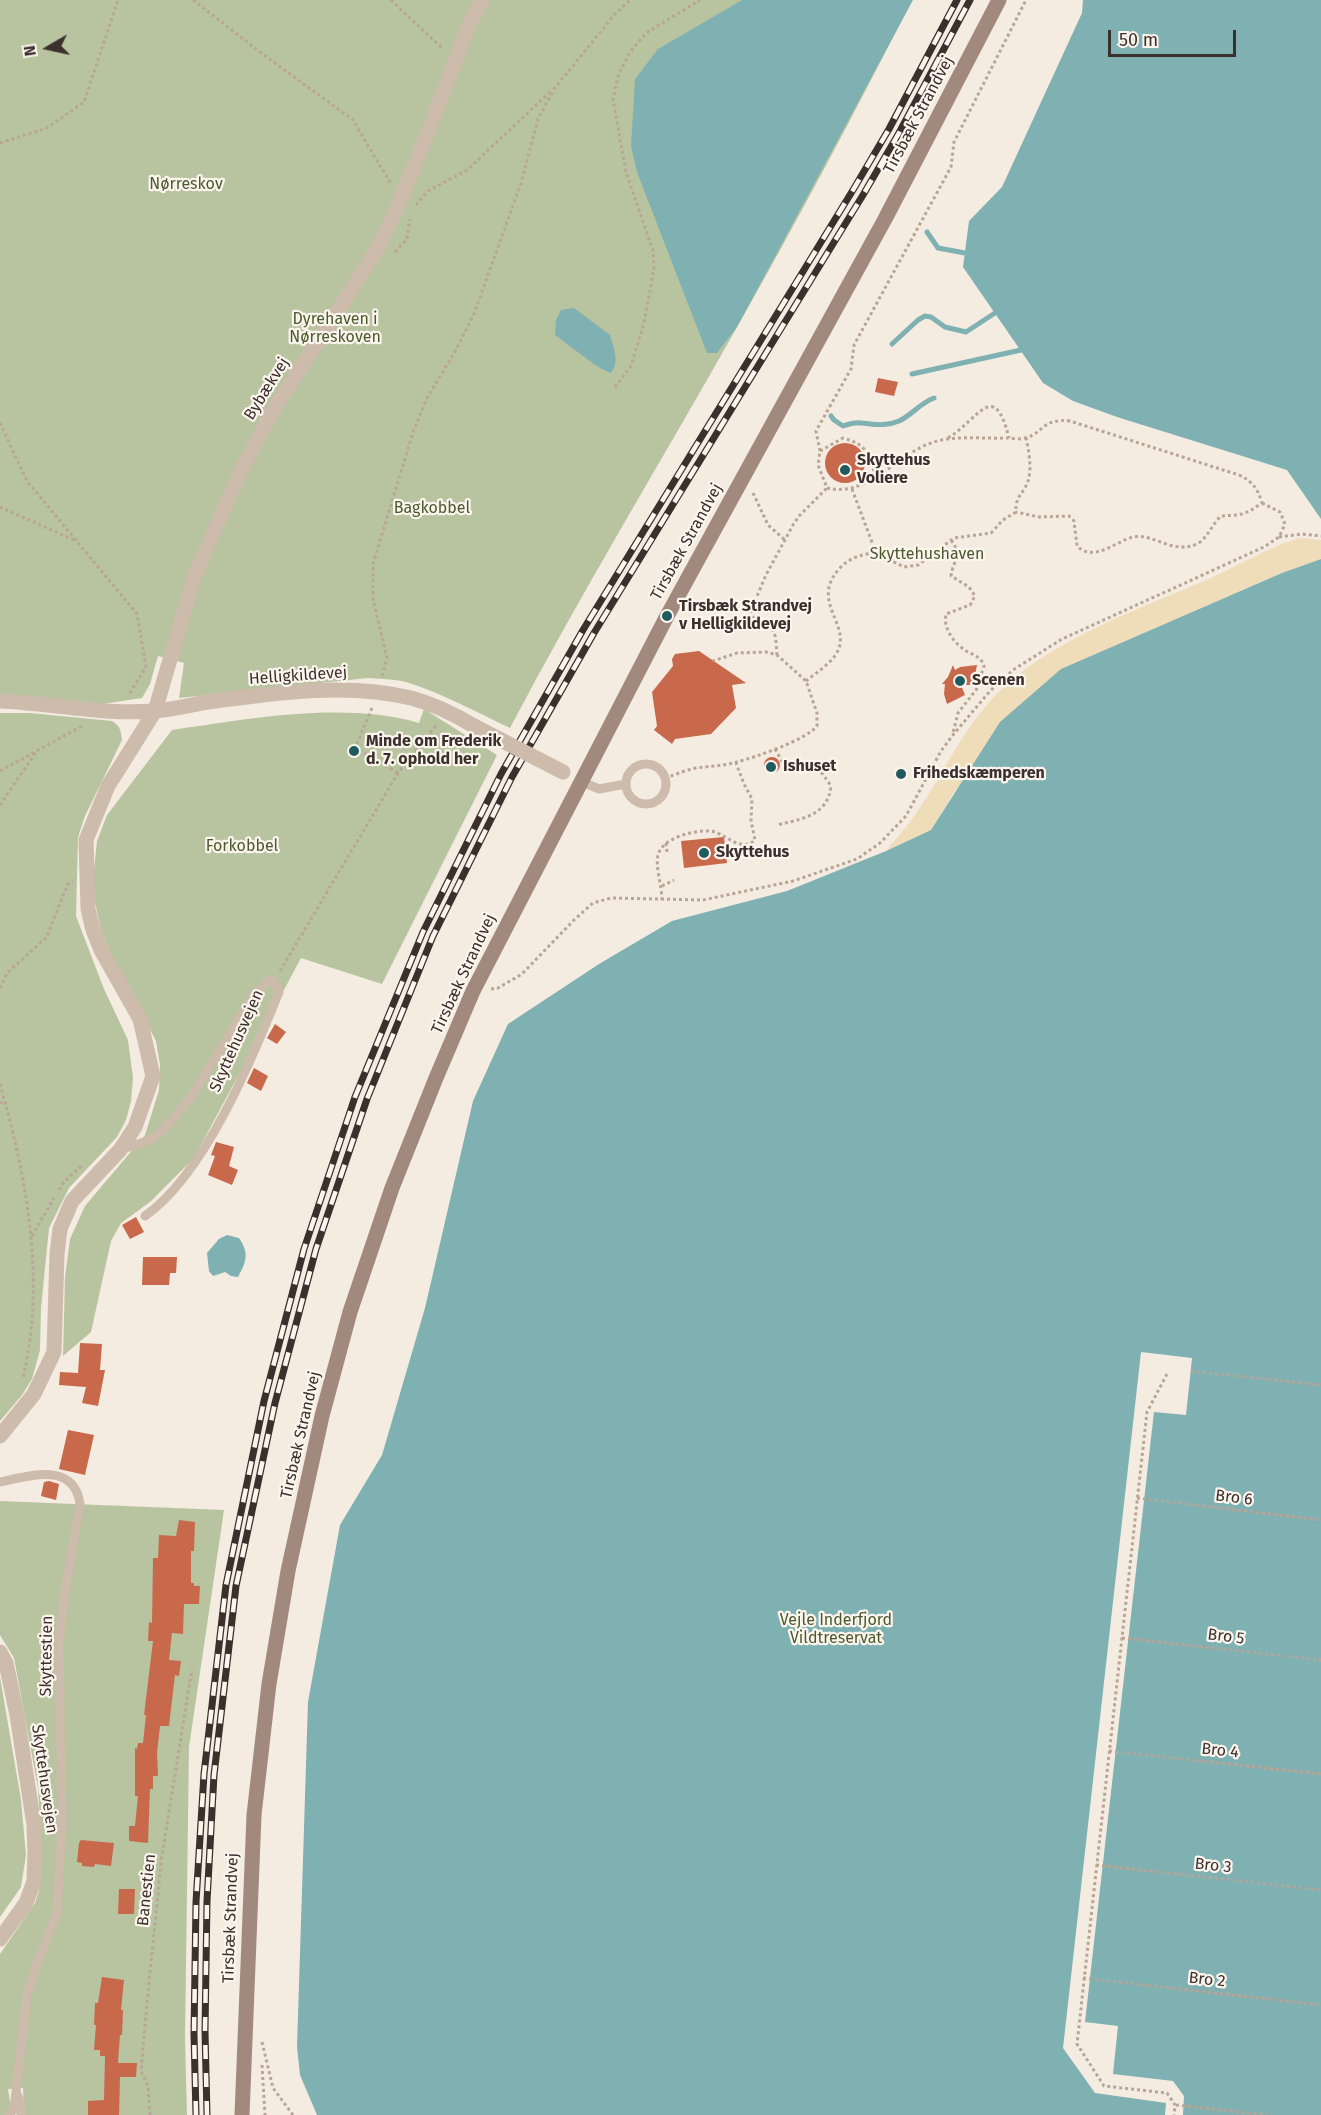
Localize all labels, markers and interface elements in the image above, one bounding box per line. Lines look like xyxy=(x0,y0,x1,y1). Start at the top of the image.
north arrow xyxy=(18,18,78,78)
scale bar xyxy=(1111,18,1238,56)
text: 50 m xyxy=(1119,29,1158,51)
text: N xyxy=(20,44,40,58)
street label: Tirsbæk Strandvej xyxy=(880,53,958,177)
park label: Nørreskov xyxy=(149,175,223,195)
park label: Dyrehaven i Nørreskoven xyxy=(289,310,381,348)
street label: Bybækvej xyxy=(240,354,294,424)
place label: Skyttehus Voliere xyxy=(857,451,930,489)
marker: Skyttehus Voliere xyxy=(838,463,852,477)
street label: Tirsbæk Strandvej xyxy=(647,480,727,604)
park label: Bagkobbel xyxy=(394,499,470,519)
park label: Skyttehushaven xyxy=(870,545,984,565)
place label: Tirsbæk Strandvej v Helligkildevej xyxy=(679,597,812,635)
marker: Tirsbæk Strandvej v Helligkildevej xyxy=(660,609,674,623)
street label: Helligkildevej xyxy=(248,663,348,689)
place label: Scenen xyxy=(972,671,1025,691)
marker: Scenen xyxy=(953,674,967,688)
place label: Minde om Frederik d. 7. ophold her xyxy=(366,732,501,770)
marker: Minde om Frederik d. 7. ophold her xyxy=(347,744,361,758)
place label: Ishuset xyxy=(783,757,837,777)
marker: Ishuset xyxy=(764,760,778,774)
place label: Frihedskæmperen xyxy=(913,764,1045,784)
marker: Frihedskæmperen xyxy=(894,767,908,781)
park label: Forkobbel xyxy=(206,837,278,857)
place label: Skyttehus xyxy=(716,843,789,863)
marker: Skyttehus xyxy=(697,846,711,860)
street label: Tirsbæk Strandvej xyxy=(428,911,500,1037)
street label: Skyttehusvejen xyxy=(206,987,268,1095)
street label: Tirsbæk Strandvej xyxy=(277,1369,325,1501)
street label: Bro 6 xyxy=(1214,1486,1254,1510)
park label: Vejle Inderfjord Vildtreservat xyxy=(780,1611,892,1649)
street label: Skyttestien xyxy=(37,1616,57,1696)
street label: Bro 5 xyxy=(1206,1625,1246,1649)
street label: Skyttehusvejen xyxy=(27,1723,61,1835)
street label: Bro 4 xyxy=(1200,1739,1240,1763)
street label: Banestien xyxy=(134,1853,160,1927)
street label: Tirsbæk Strandvej xyxy=(219,1853,243,1983)
street label: Bro 3 xyxy=(1194,1855,1232,1877)
street label: Bro 2 xyxy=(1188,1969,1226,1991)

